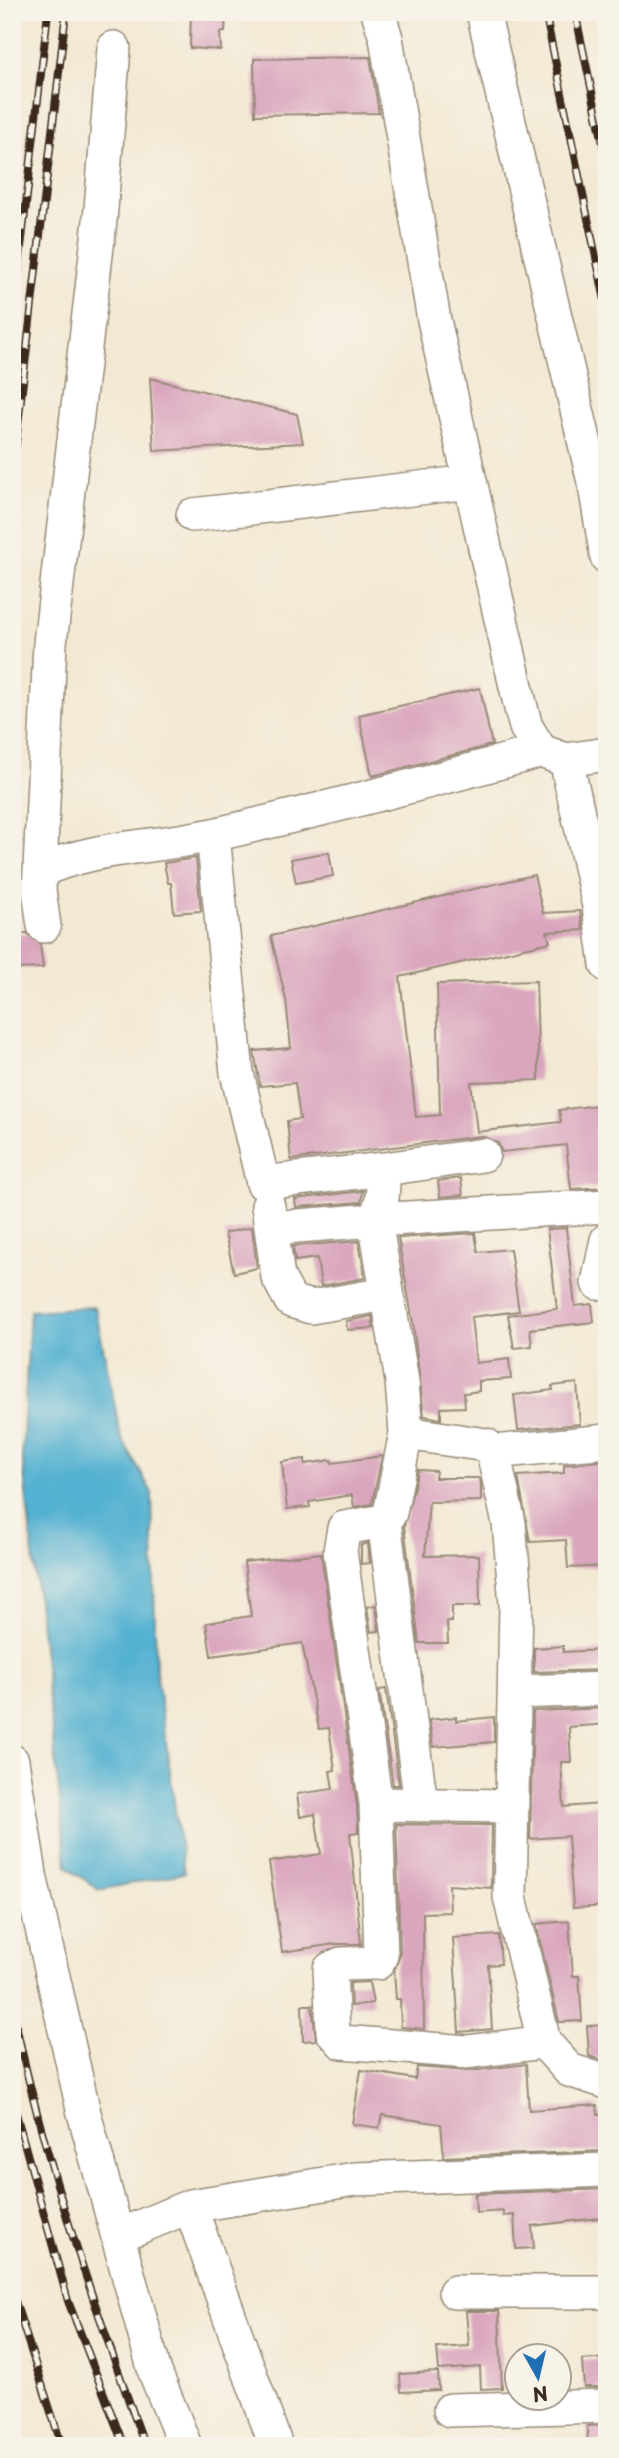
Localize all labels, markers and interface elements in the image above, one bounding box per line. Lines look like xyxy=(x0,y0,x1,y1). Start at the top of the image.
north arrow xyxy=(504,2342,574,2412)
text: N xyxy=(531,2380,550,2410)

